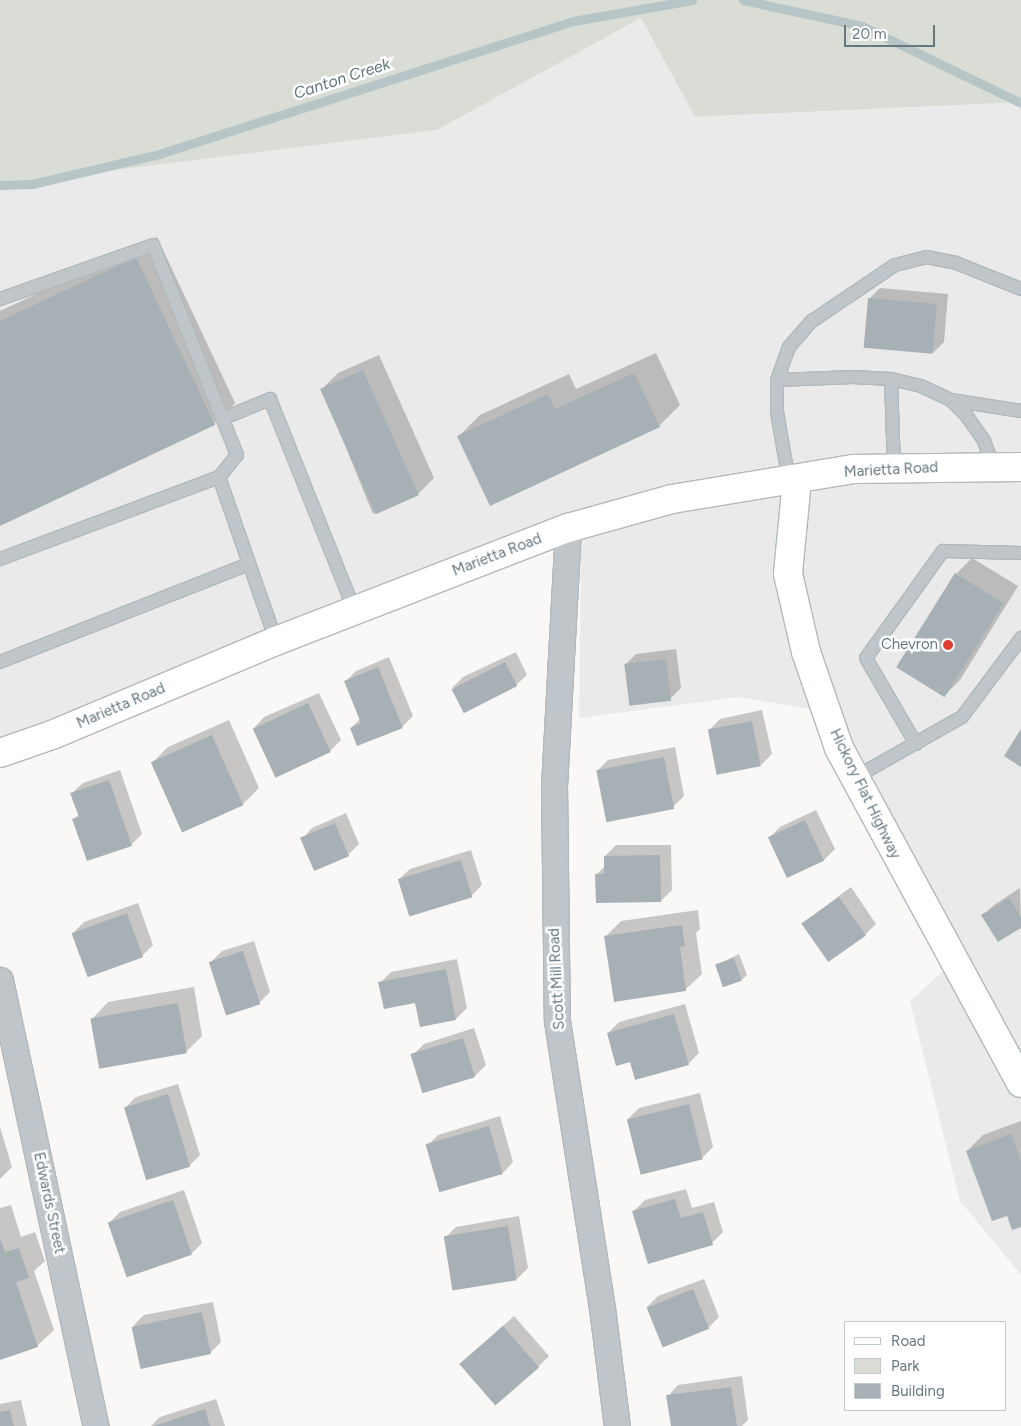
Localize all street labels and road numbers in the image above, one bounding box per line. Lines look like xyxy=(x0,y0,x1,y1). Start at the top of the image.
street label: Marietta Road xyxy=(843,459,939,481)
street label: Marietta Road xyxy=(450,530,544,580)
street label: Marietta Road xyxy=(74,679,168,733)
street label: Hickory Flat Highway xyxy=(826,726,904,862)
street label: Scott Mill Road xyxy=(545,928,569,1030)
street label: Edwards Street xyxy=(29,1151,69,1255)

